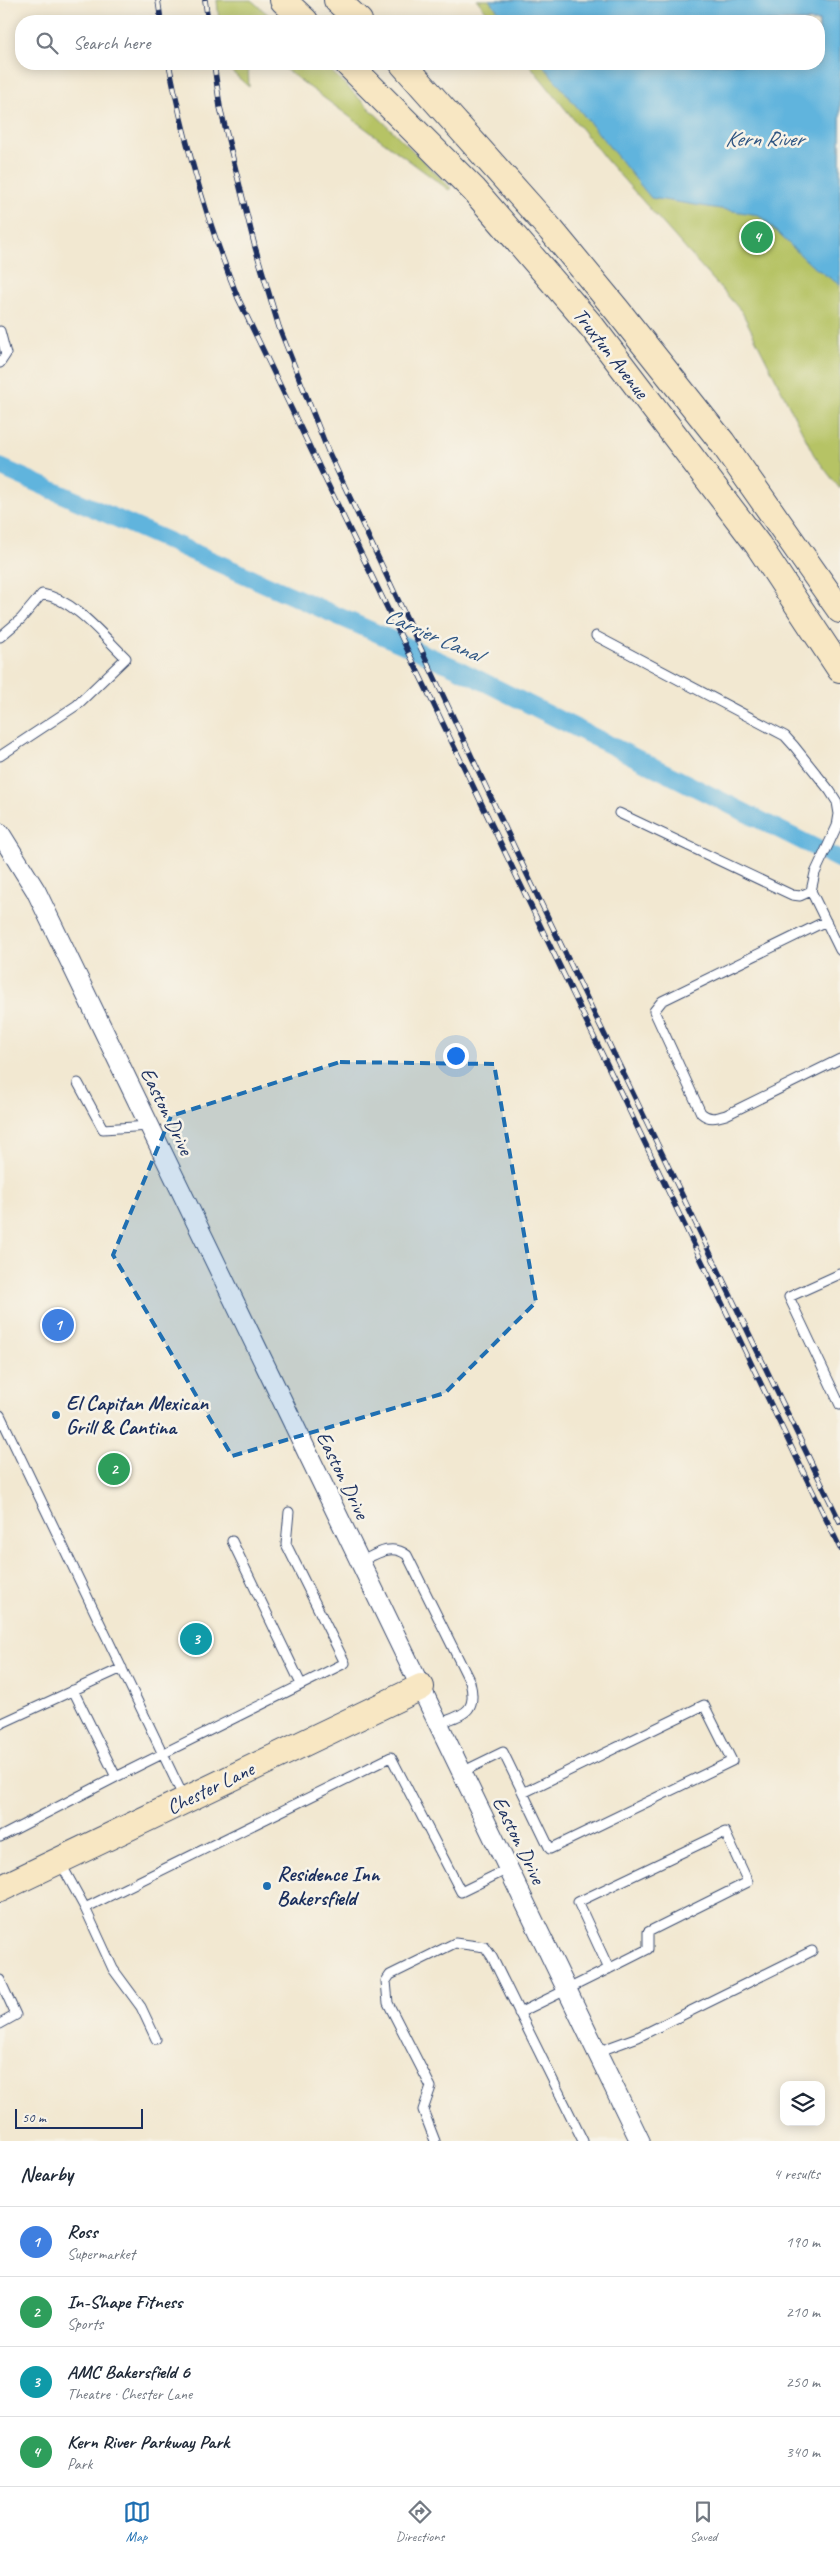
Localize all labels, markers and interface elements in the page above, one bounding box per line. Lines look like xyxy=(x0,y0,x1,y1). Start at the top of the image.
search box xyxy=(15,15,825,70)
icon: search xyxy=(33,29,61,57)
text: Search here xyxy=(73,31,150,55)
water label: Kern River xyxy=(725,125,807,153)
pin: 4 xyxy=(741,218,773,256)
street label: Truxtun Avenue xyxy=(567,302,655,405)
water label: Carrier Canal xyxy=(380,601,492,672)
your location xyxy=(443,1043,469,1069)
street label: Easton Drive xyxy=(135,1063,200,1161)
pin: 1 xyxy=(42,1306,74,1344)
place label: El Capitan Mexican Grill & Cantina xyxy=(66,1390,209,1440)
marker: El Capitan Mexican Grill & Cantina xyxy=(50,1409,62,1421)
street label: Easton Drive xyxy=(311,1427,376,1525)
pin: 2 xyxy=(98,1450,130,1488)
pin: 3 xyxy=(180,1620,212,1658)
street label: Chester Lane xyxy=(162,1755,260,1820)
street label: Easton Drive xyxy=(487,1792,552,1890)
place label: Residence Inn Bakersfield xyxy=(277,1861,381,1911)
marker: Residence Inn Bakersfield xyxy=(261,1880,273,1892)
map controls xyxy=(780,2081,825,2126)
button: layers xyxy=(780,2081,825,2126)
scale bar xyxy=(15,2106,142,2129)
text: 50 m xyxy=(22,2109,46,2126)
text: Nearby xyxy=(20,2161,73,2187)
text: 4 results xyxy=(773,2164,820,2184)
text: Ross xyxy=(67,2220,97,2244)
text: 1 xyxy=(32,2232,40,2252)
text: 190 m xyxy=(786,2232,820,2252)
text: Supermarket xyxy=(67,2244,135,2264)
text: In-Shape Fitness xyxy=(67,2290,182,2314)
text: 2 xyxy=(32,2302,40,2322)
text: 210 m xyxy=(786,2302,820,2322)
text: Sports xyxy=(67,2314,103,2334)
text: AMC Bakersfield 6 xyxy=(67,2360,190,2384)
text: 3 xyxy=(32,2372,40,2392)
text: 250 m xyxy=(786,2372,820,2392)
text: Theatre · Chester Lane xyxy=(67,2384,192,2404)
text: Kern River Parkway Park xyxy=(67,2430,229,2454)
text: 4 xyxy=(32,2442,40,2462)
text: 340 m xyxy=(786,2442,820,2462)
text: Park xyxy=(67,2454,92,2474)
tab: Map xyxy=(123,2498,151,2545)
tab: Directions xyxy=(396,2498,444,2545)
tab: Saved xyxy=(689,2498,717,2545)

